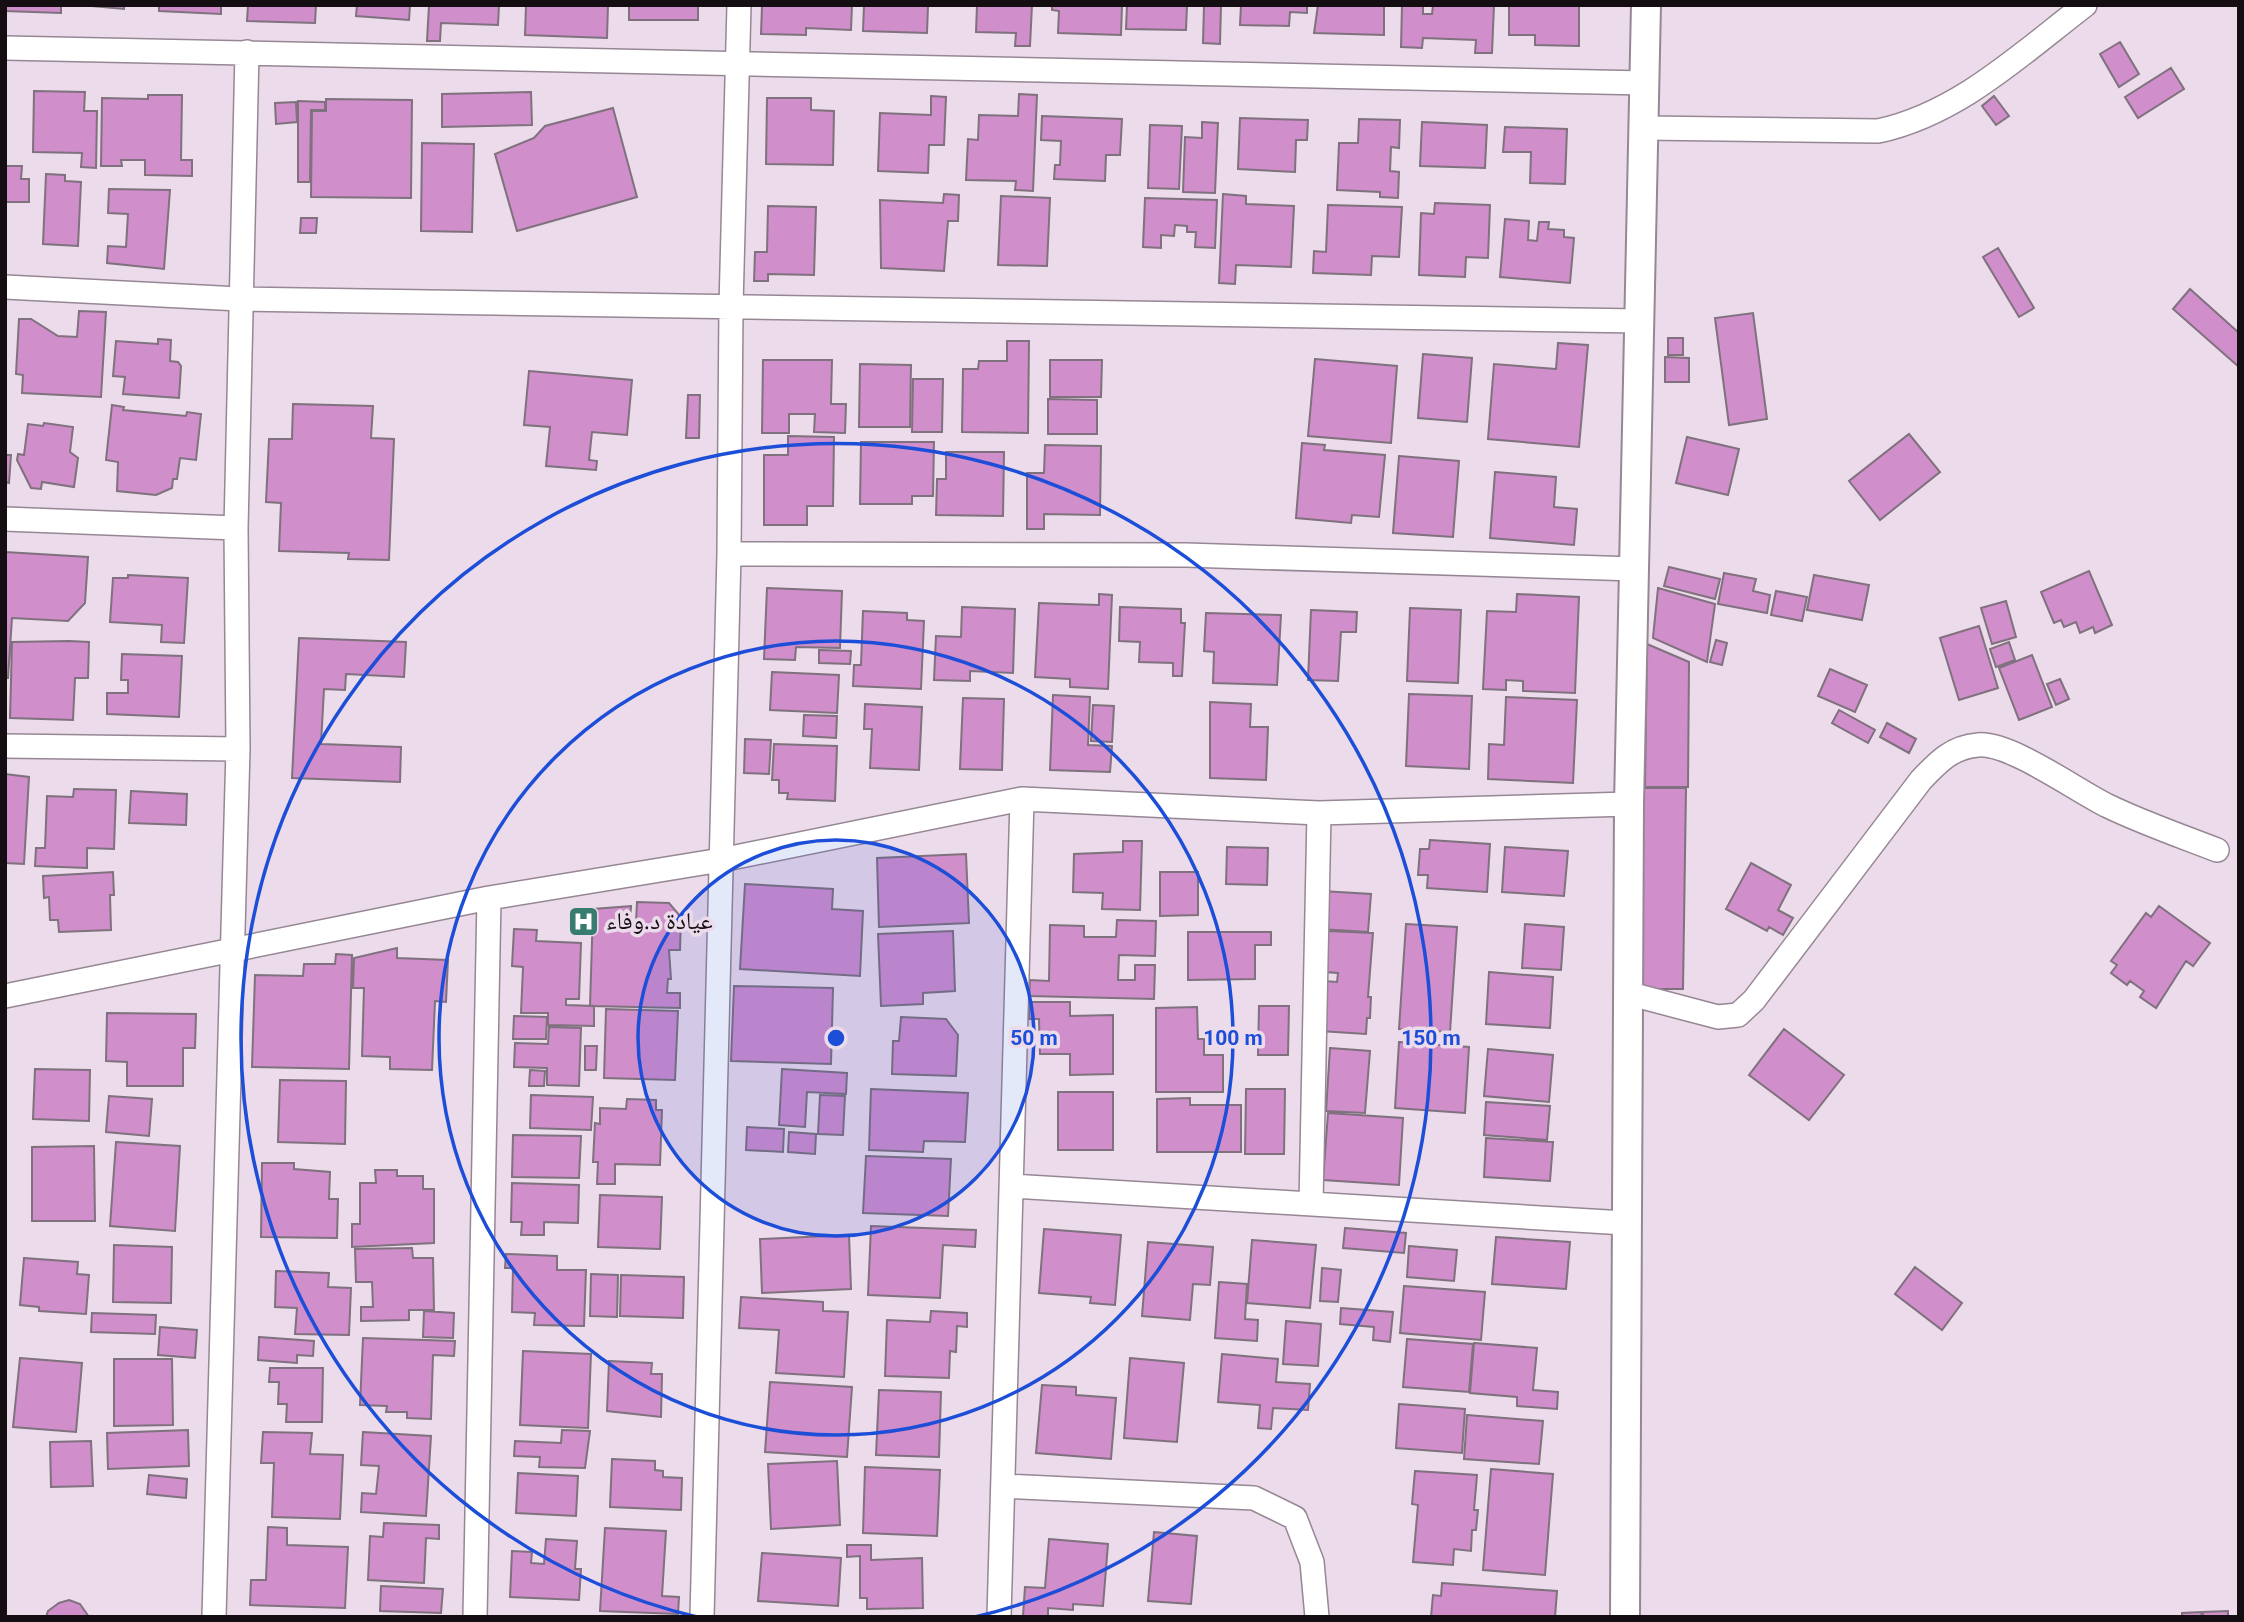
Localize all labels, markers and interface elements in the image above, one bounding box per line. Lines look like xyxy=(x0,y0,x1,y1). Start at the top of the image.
hospital icon: عيادة د.وفاء xyxy=(566,904,600,938)
place label: عيادة د.وفاء xyxy=(606,907,713,935)
centre of rings xyxy=(824,1026,848,1050)
text: 50 m xyxy=(1010,1026,1058,1050)
text: 100 m xyxy=(1203,1026,1263,1050)
text: 150 m xyxy=(1401,1026,1461,1050)

